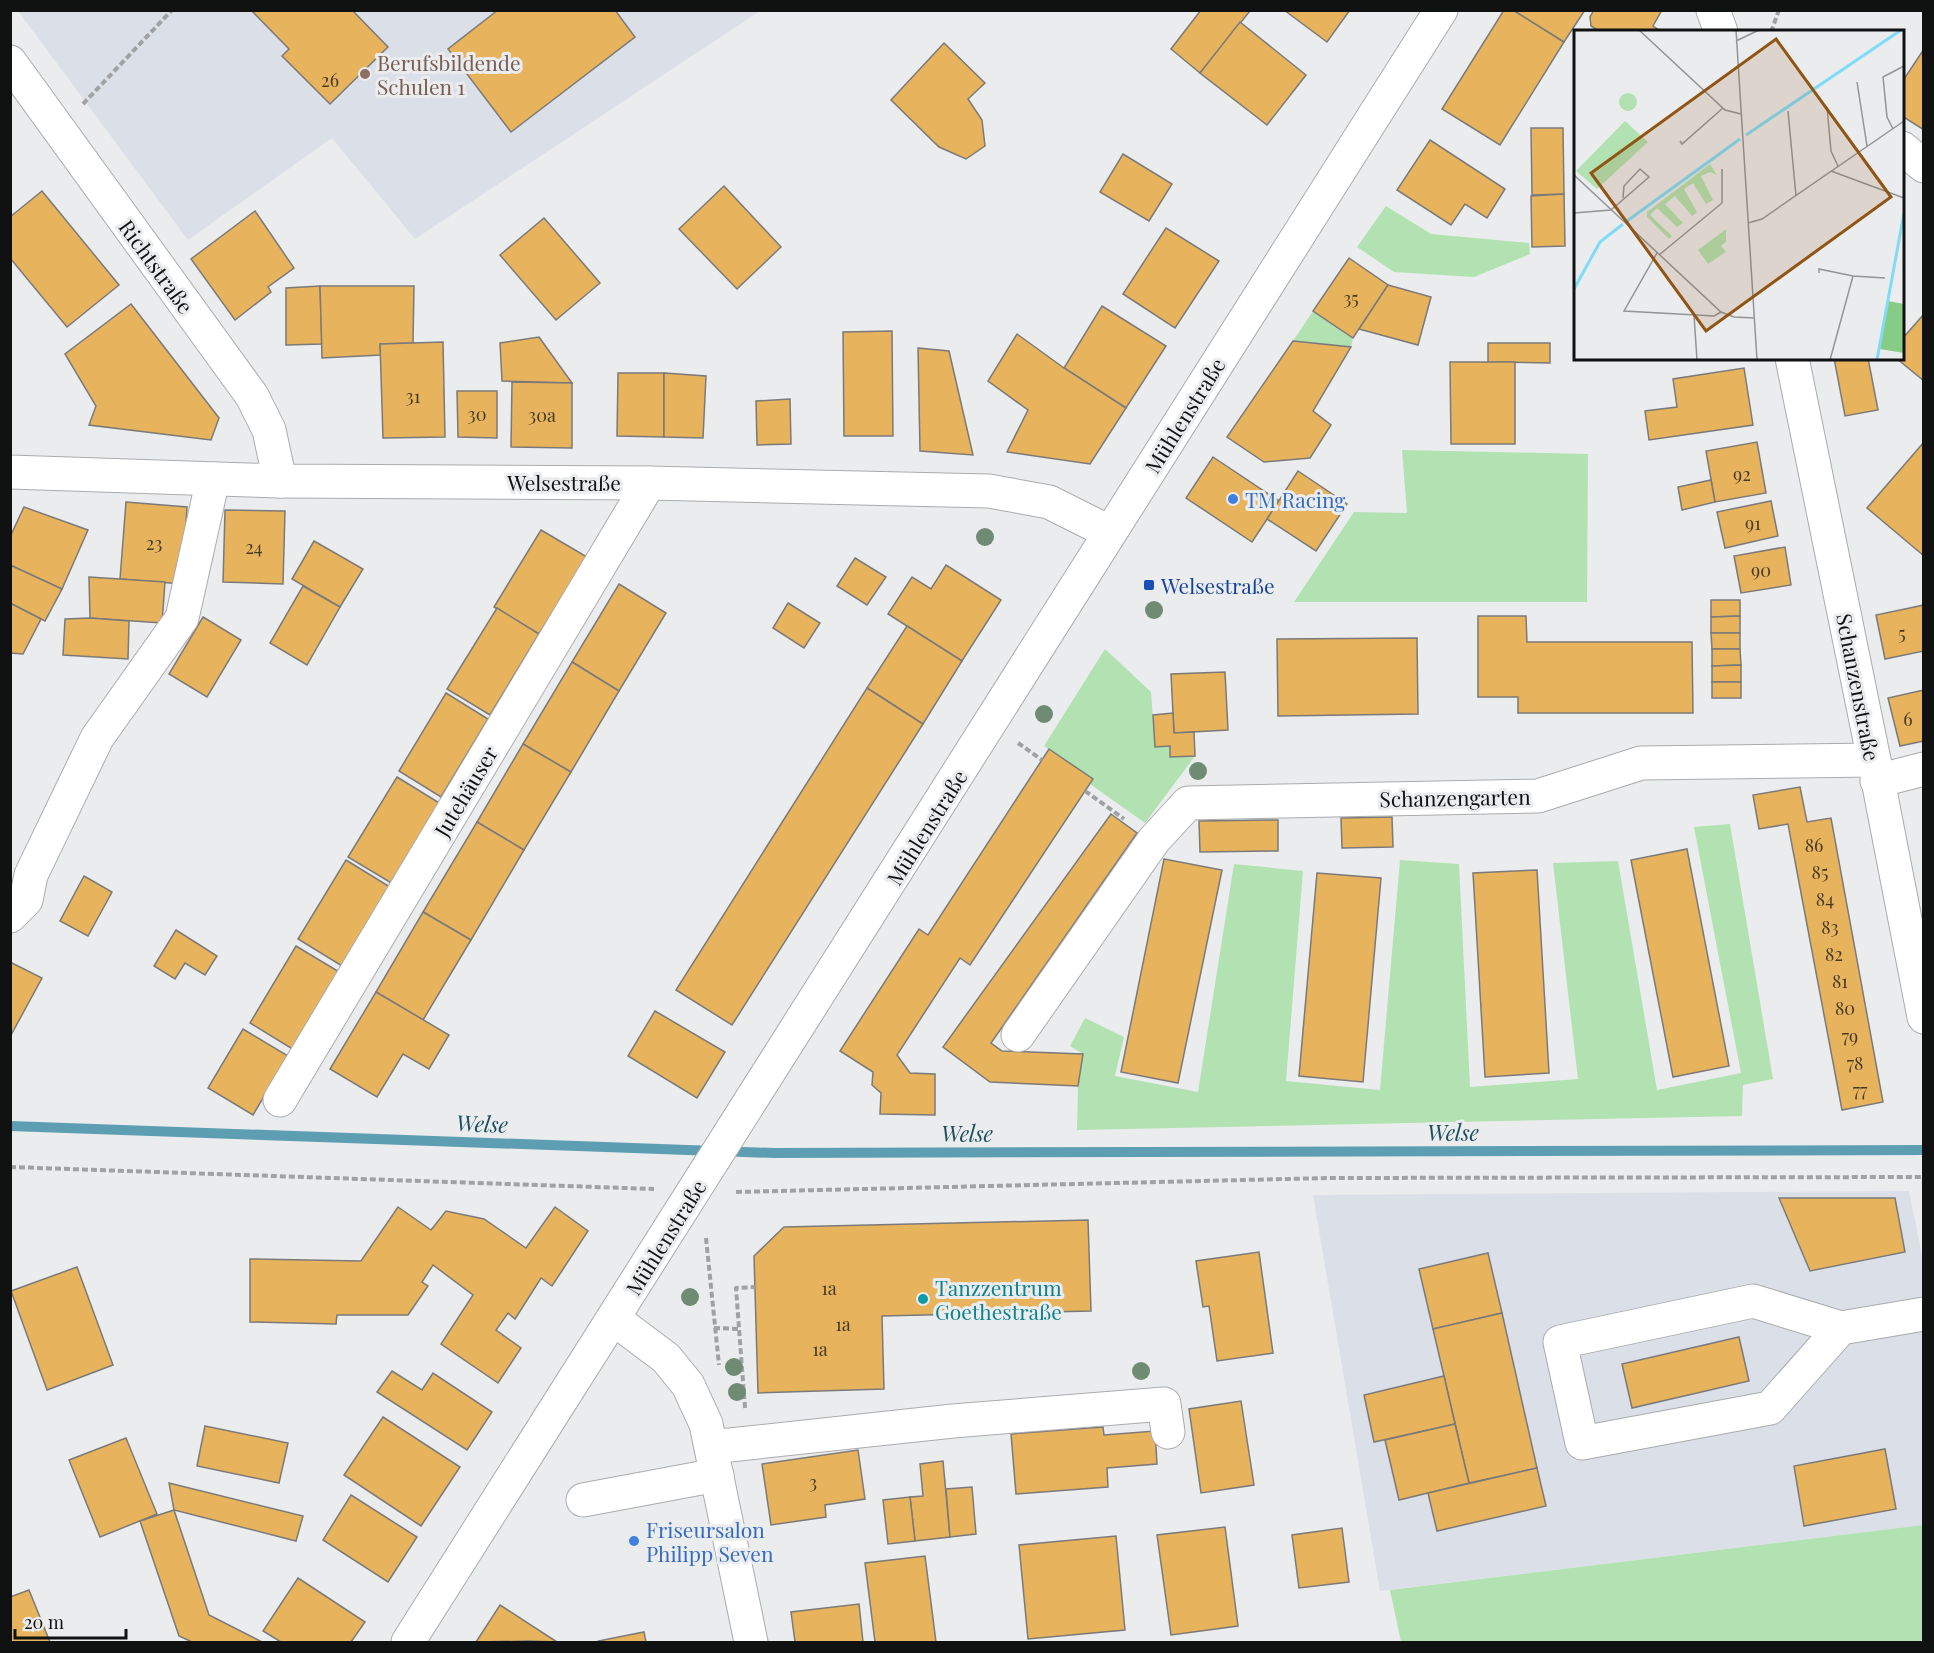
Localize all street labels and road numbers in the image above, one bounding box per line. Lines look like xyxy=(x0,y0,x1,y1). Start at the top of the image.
street label: Richtstraße xyxy=(114,214,200,318)
street label: Mühlenstraße xyxy=(1137,352,1231,478)
street label: Welsestraße xyxy=(506,468,621,496)
street label: Schanzenstraße xyxy=(1831,611,1887,763)
street label: Jutehäuser xyxy=(426,740,503,842)
street label: Mühlenstraße xyxy=(879,764,973,890)
street label: Schanzengarten xyxy=(1379,782,1531,812)
street label: Mühlenstraße xyxy=(618,1174,712,1300)

